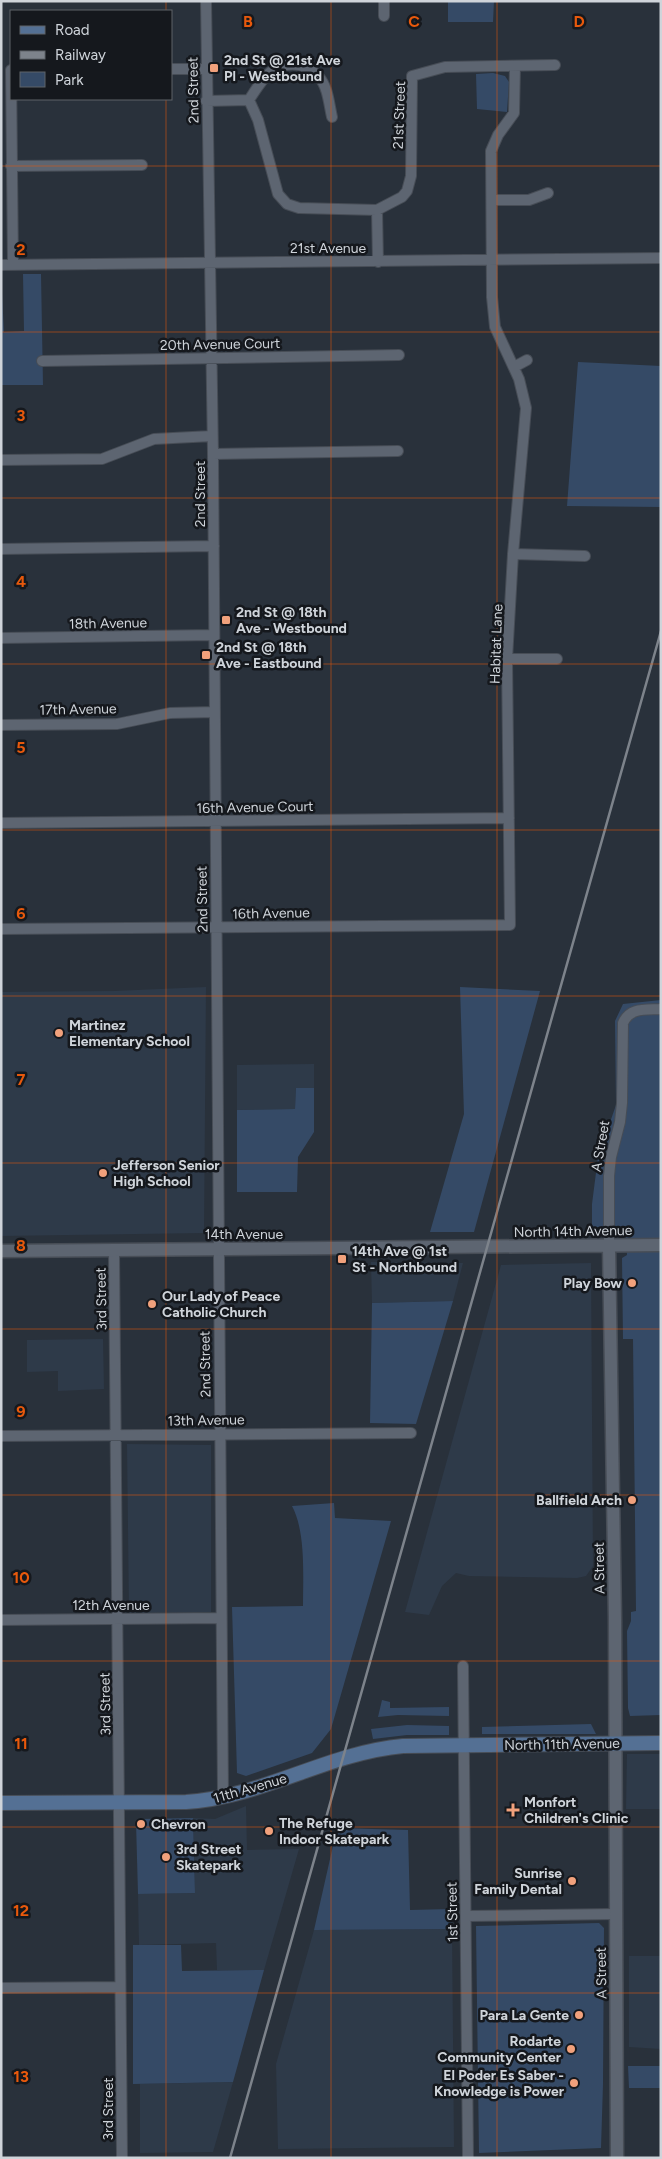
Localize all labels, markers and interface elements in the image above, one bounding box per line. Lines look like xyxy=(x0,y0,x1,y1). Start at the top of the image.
legend xyxy=(10,10,172,100)
text: B xyxy=(243,12,253,31)
text: C xyxy=(408,12,420,31)
text: D xyxy=(573,12,585,31)
text: Road xyxy=(55,21,90,39)
text: Railway xyxy=(55,46,106,64)
place label: 2nd St @ 21st Ave Pl - Westbound xyxy=(224,52,341,85)
street label: 2nd Street xyxy=(184,57,203,123)
marker: 2nd St @ 21st Ave Pl - Westbound xyxy=(208,62,220,74)
text: Park xyxy=(55,71,84,89)
street label: 21st Street xyxy=(390,81,409,149)
text: 2 xyxy=(16,240,26,259)
street label: 21st Avenue xyxy=(290,240,366,257)
street label: 20th Avenue Court xyxy=(160,335,280,354)
text: 3 xyxy=(17,406,26,425)
street label: 2nd Street xyxy=(192,461,209,527)
text: 4 xyxy=(16,572,26,591)
street label: Habitat Lane xyxy=(487,603,506,684)
place label: 2nd St @ 18th Ave - Westbound xyxy=(236,604,347,637)
street label: 18th Avenue xyxy=(69,614,148,633)
marker: 2nd St @ 18th Ave - Westbound xyxy=(220,614,232,626)
place label: 2nd St @ 18th Ave - Eastbound xyxy=(216,639,322,672)
marker: 2nd St @ 18th Ave - Eastbound xyxy=(200,649,212,661)
street label: 17th Avenue xyxy=(39,700,117,719)
text: 5 xyxy=(16,738,26,757)
street label: 16th Avenue Court xyxy=(196,798,314,817)
street label: 2nd Street xyxy=(193,866,212,932)
text: 6 xyxy=(16,904,26,923)
street label: 16th Avenue xyxy=(232,904,310,923)
place label: Martinez Elementary School xyxy=(69,1017,190,1050)
marker: Martinez Elementary School xyxy=(53,1027,65,1039)
text: 7 xyxy=(17,1070,26,1089)
street label: A Street xyxy=(588,1119,613,1173)
place label: Jefferson Senior High School xyxy=(113,1157,220,1190)
marker: Jefferson Senior High School xyxy=(97,1167,109,1179)
street label: North 14th Avenue xyxy=(514,1222,633,1241)
street label: 14th Avenue xyxy=(205,1226,284,1243)
text: 8 xyxy=(16,1236,26,1255)
place label: 14th Ave @ 1st St - Northbound xyxy=(352,1243,457,1276)
marker: 14th Ave @ 1st St - Northbound xyxy=(336,1253,348,1265)
street label: 3rd Street xyxy=(92,1267,111,1331)
place label: Play Bow xyxy=(563,1275,622,1292)
marker: Play Bow xyxy=(626,1277,638,1289)
place label: Our Lady of Peace Catholic Church xyxy=(162,1288,280,1321)
marker: Our Lady of Peace Catholic Church xyxy=(146,1298,158,1310)
street label: 2nd Street xyxy=(196,1331,215,1397)
text: 9 xyxy=(16,1402,26,1421)
street label: 13th Avenue xyxy=(167,1411,245,1430)
place label: Ballfield Arch xyxy=(536,1492,622,1509)
marker: Ballfield Arch xyxy=(626,1494,638,1506)
street label: A Street xyxy=(591,1542,608,1594)
text: 10 xyxy=(12,1568,30,1587)
street label: 12th Avenue xyxy=(72,1597,150,1614)
street label: 3rd Street xyxy=(96,1672,115,1736)
text: 11 xyxy=(14,1734,28,1753)
street label: North 11th Avenue xyxy=(504,1735,620,1754)
street label: 11th Avenue xyxy=(212,1770,289,1807)
place label: Monfort Children's Clinic xyxy=(524,1794,629,1827)
marker: Monfort Children's Clinic xyxy=(506,1803,520,1817)
place label: The Refuge Indoor Skatepark xyxy=(279,1815,390,1848)
place label: Chevron xyxy=(151,1816,206,1833)
marker: Chevron xyxy=(135,1818,147,1830)
marker: The Refuge Indoor Skatepark xyxy=(263,1825,275,1837)
place label: 3rd Street Skatepark xyxy=(176,1841,242,1874)
marker: 3rd Street Skatepark xyxy=(160,1851,172,1863)
place label: Sunrise Family Dental xyxy=(474,1865,562,1898)
marker: Sunrise Family Dental xyxy=(566,1875,578,1887)
street label: 1st Street xyxy=(443,1882,462,1942)
text: 12 xyxy=(13,1901,29,1920)
street label: A Street xyxy=(593,1947,610,1999)
place label: Para La Gente xyxy=(479,2007,569,2024)
marker: Para La Gente xyxy=(573,2009,585,2021)
place label: Rodarte Community Center xyxy=(437,2033,562,2066)
marker: Rodarte Community Center xyxy=(565,2043,577,2055)
text: 13 xyxy=(13,2067,29,2086)
place label: El Poder Es Saber - Knowledge is Power xyxy=(434,2067,565,2100)
street label: 3rd Street xyxy=(100,2077,117,2141)
marker: El Poder Es Saber - Knowledge is Power xyxy=(568,2077,580,2089)

